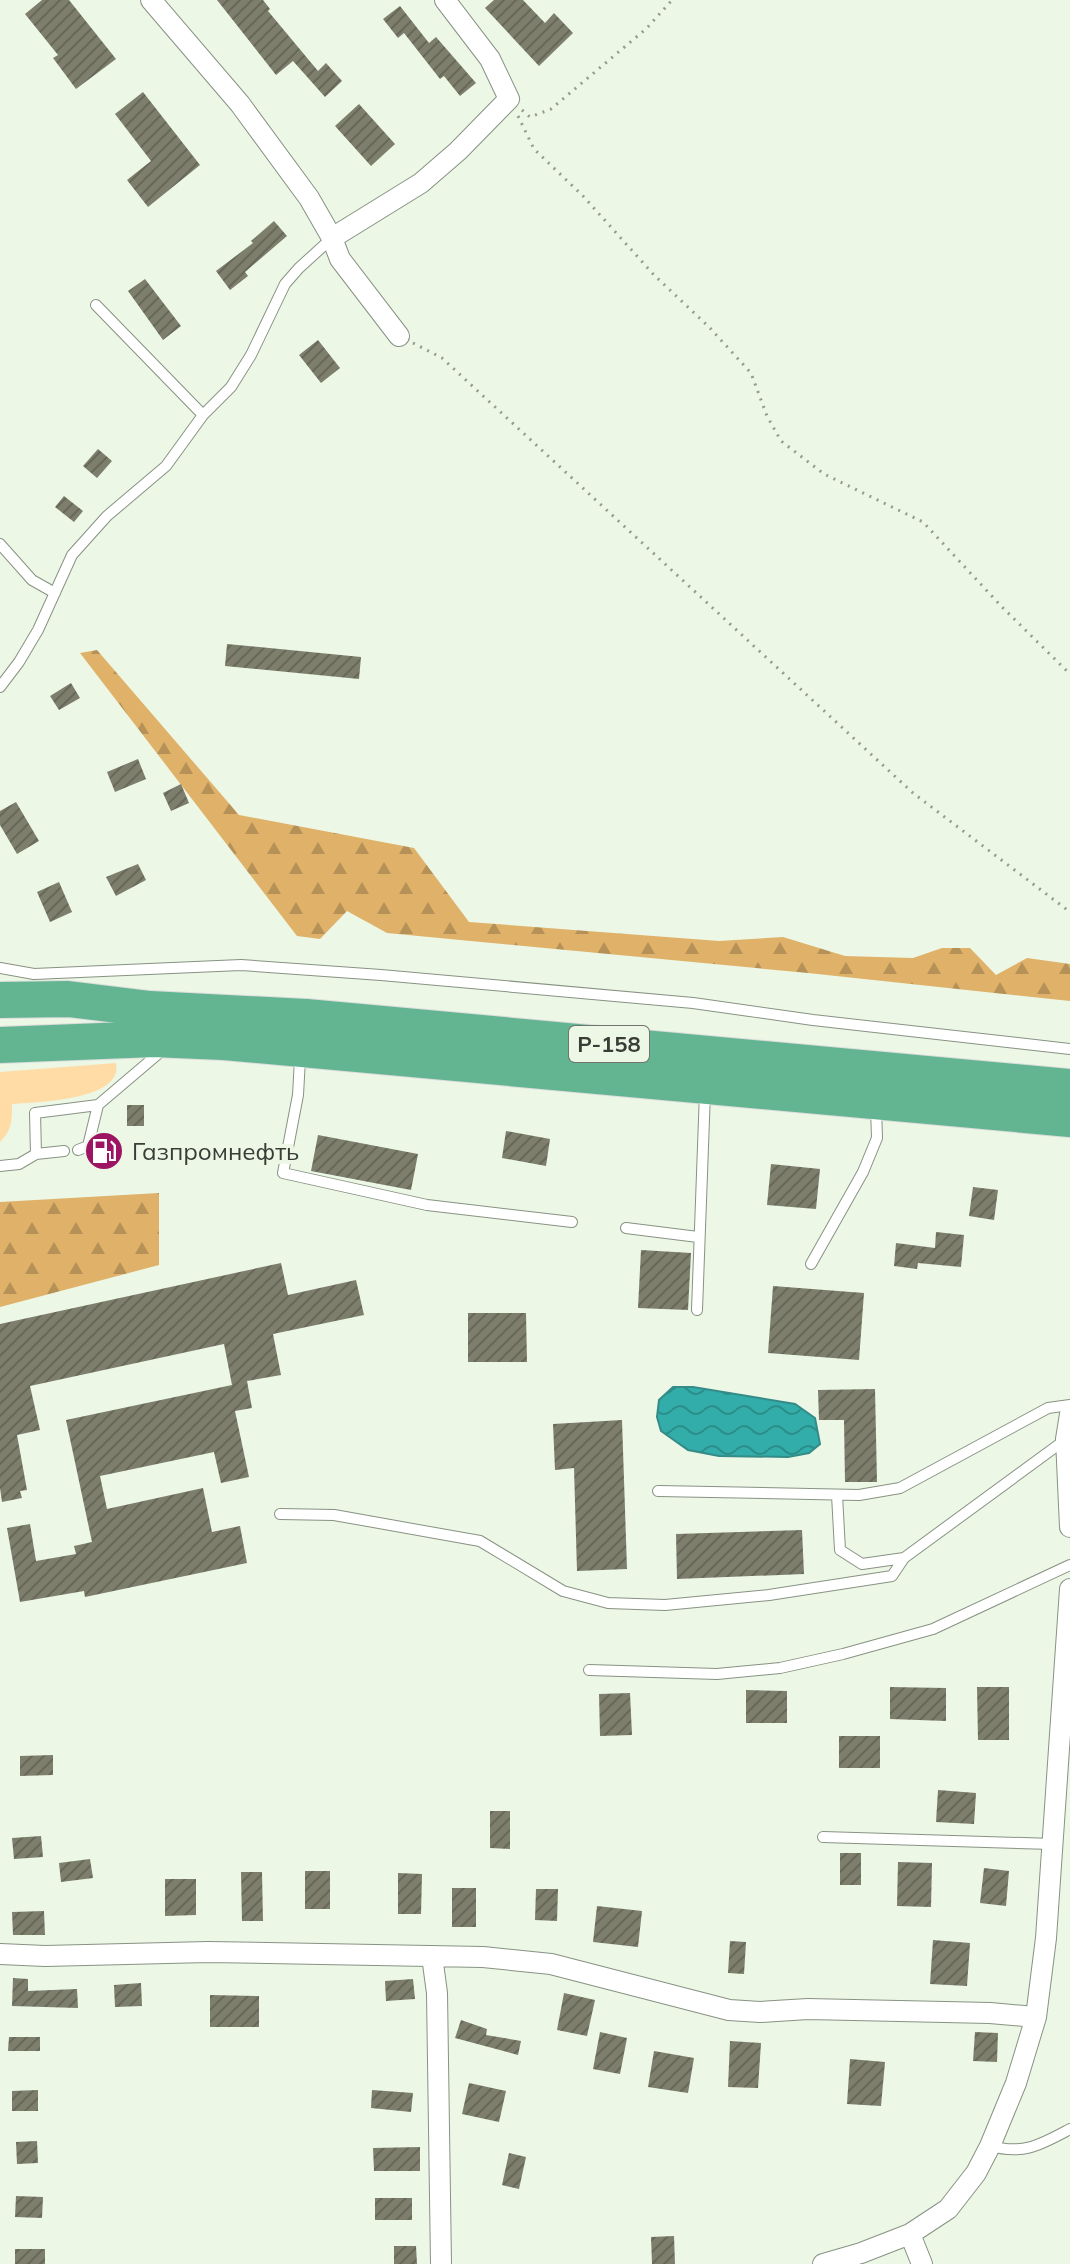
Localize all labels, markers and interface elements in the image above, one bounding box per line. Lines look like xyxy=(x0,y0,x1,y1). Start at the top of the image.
road number: Р-158 xyxy=(569,1026,649,1062)
fuel station icon: Газпромнефть xyxy=(83,1130,125,1172)
place label: Газпромнефть xyxy=(132,1136,299,1166)

